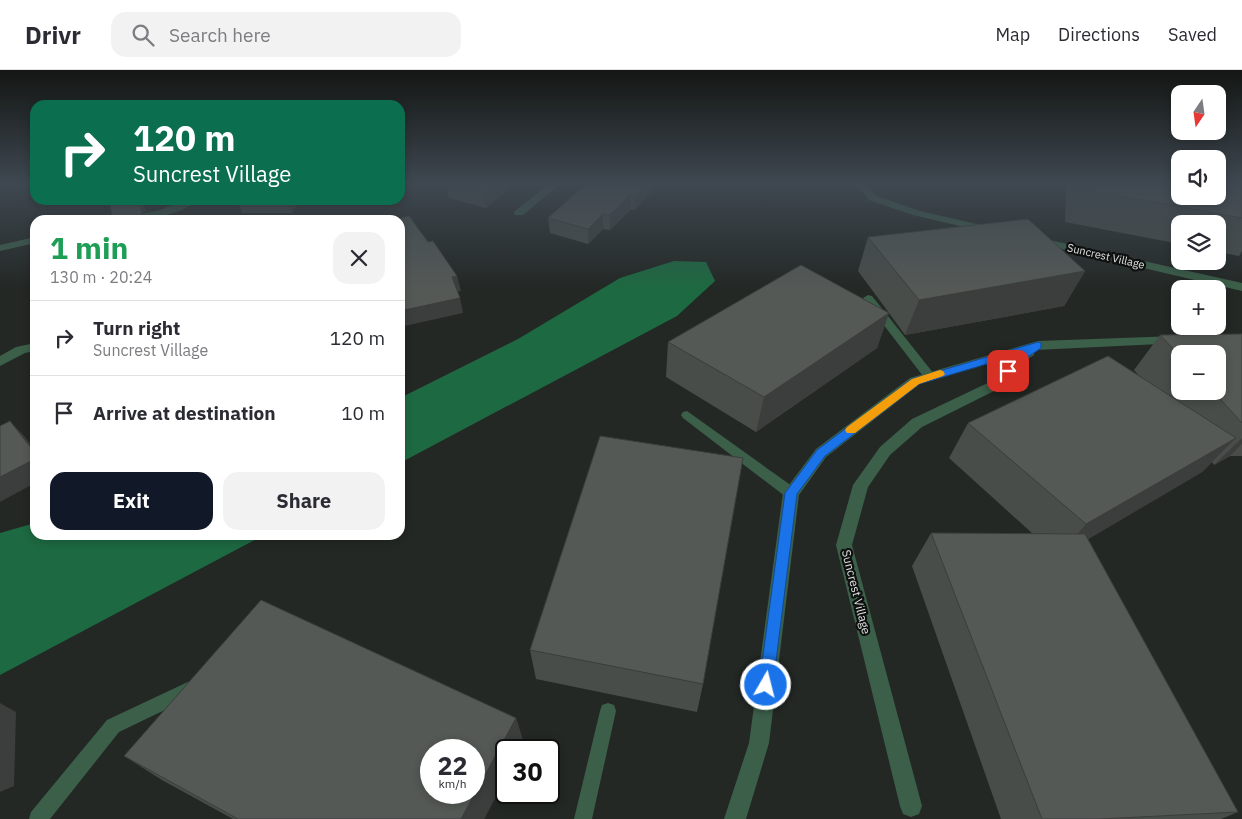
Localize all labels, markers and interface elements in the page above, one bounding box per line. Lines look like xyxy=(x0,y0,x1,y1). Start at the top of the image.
search box xyxy=(111,12,461,57)
text: Drivr xyxy=(25,19,81,51)
icon: search xyxy=(129,21,157,49)
text: Search here xyxy=(169,23,271,47)
text: Map xyxy=(995,23,1030,46)
text: Directions xyxy=(1058,23,1140,46)
text: Saved xyxy=(1168,23,1217,46)
north arrow xyxy=(1171,85,1226,140)
map controls xyxy=(1171,85,1226,400)
text: 120 m xyxy=(133,115,236,161)
icon: right xyxy=(50,120,115,185)
button: sound xyxy=(1171,150,1226,205)
text: Suncrest Village xyxy=(133,159,291,188)
button: layers xyxy=(1171,215,1226,270)
text: 1 min xyxy=(50,228,128,267)
button: close xyxy=(333,232,385,284)
street label: Suncrest Village xyxy=(1066,240,1146,272)
text: 130 m · 20:24 xyxy=(50,267,152,287)
button: + xyxy=(1171,280,1226,335)
text: Turn right xyxy=(93,316,180,340)
icon: right xyxy=(50,324,78,352)
text: 120 m xyxy=(330,326,385,350)
text: Suncrest Village xyxy=(93,340,208,360)
button: − xyxy=(1171,345,1226,400)
pin xyxy=(987,350,1029,392)
icon: arrive xyxy=(994,357,1022,385)
icon: arrive xyxy=(50,399,78,427)
text: Arrive at destination xyxy=(93,401,276,425)
text: 10 m xyxy=(341,401,385,425)
button: Exit xyxy=(50,472,213,530)
button: Share xyxy=(223,472,385,530)
street label: Suncrest Village xyxy=(839,548,874,636)
position arrow xyxy=(739,658,791,710)
speed limit sign: 30 xyxy=(495,739,560,804)
text: 22 xyxy=(437,749,468,782)
text: km/h xyxy=(438,776,467,791)

